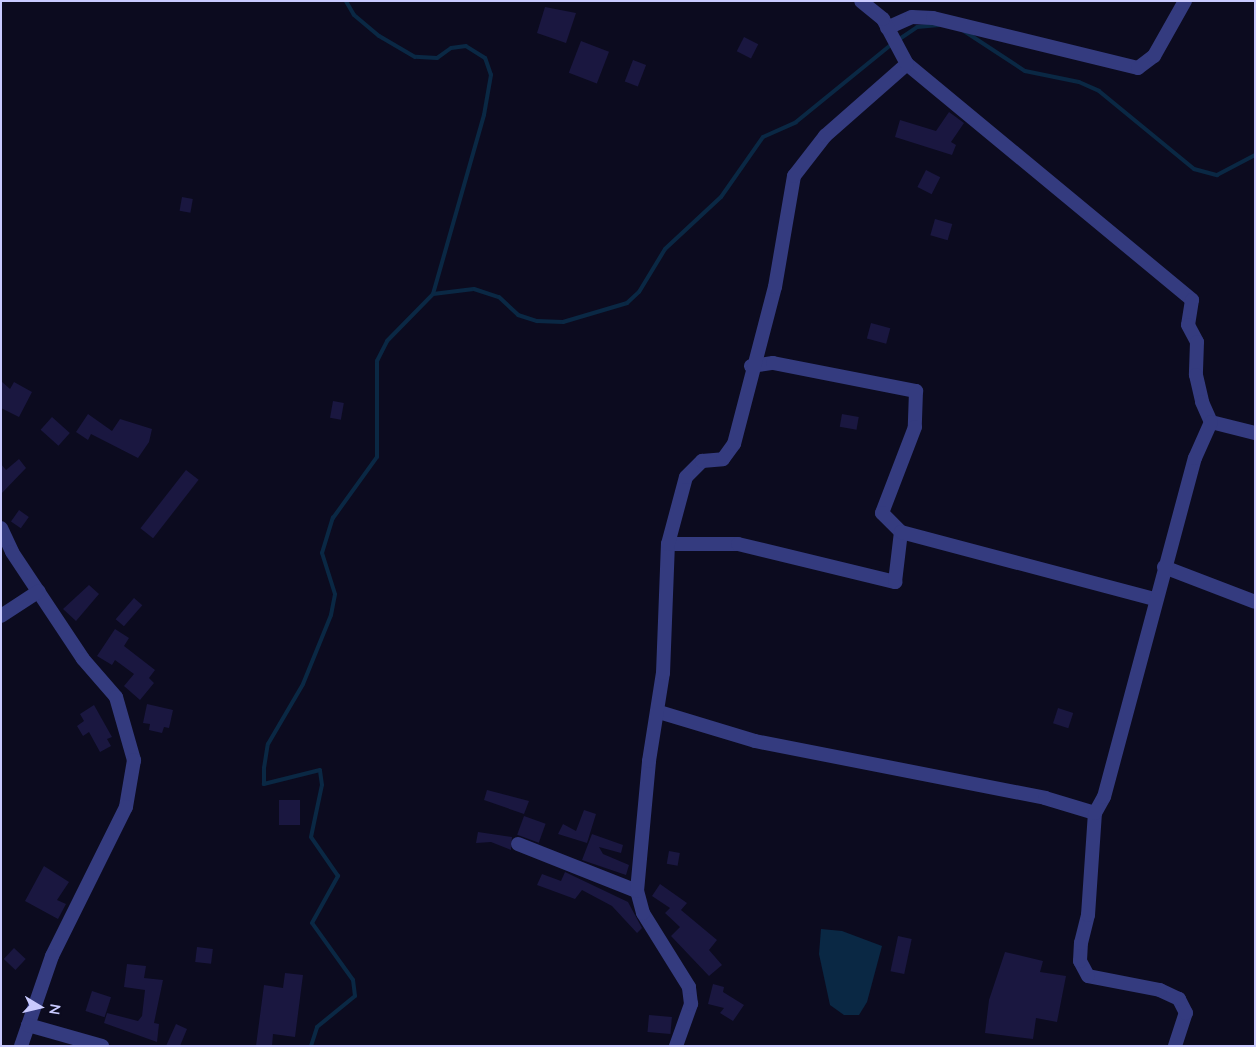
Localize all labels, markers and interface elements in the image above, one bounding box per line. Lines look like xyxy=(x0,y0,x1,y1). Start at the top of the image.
north arrow xyxy=(15,982,65,1032)
text: N xyxy=(46,1003,65,1016)

